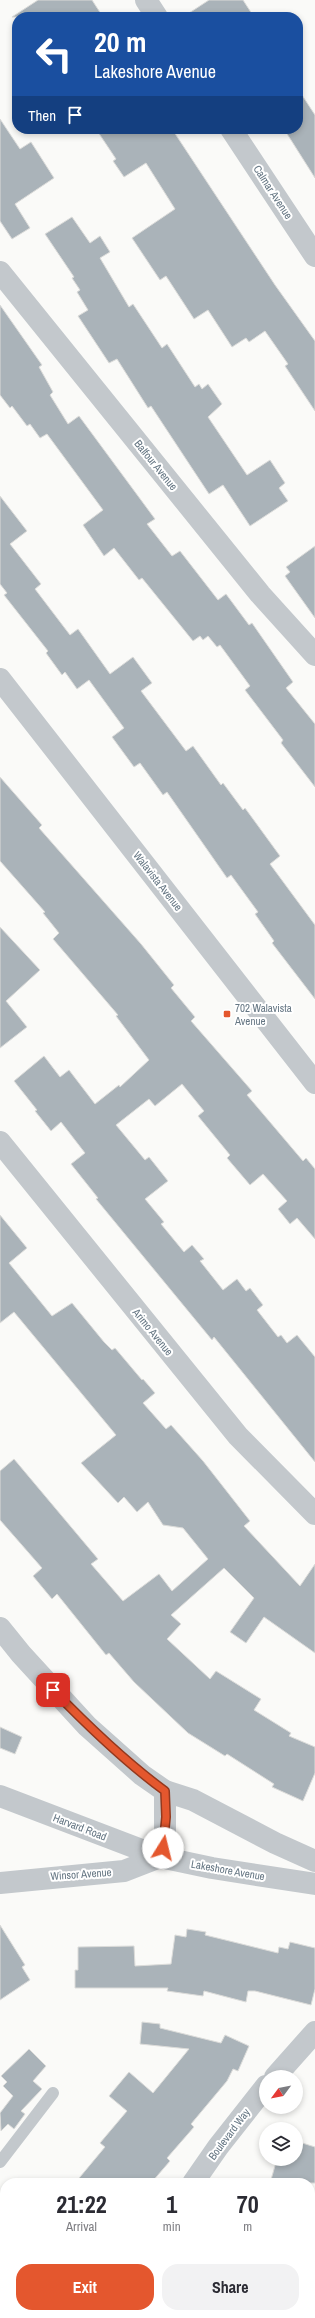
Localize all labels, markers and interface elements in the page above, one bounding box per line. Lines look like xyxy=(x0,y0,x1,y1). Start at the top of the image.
text: 20 m xyxy=(94,23,146,61)
icon: left xyxy=(28,28,80,80)
text: Lakeshore Avenue xyxy=(94,59,216,84)
icon: arrive xyxy=(64,104,86,126)
text: Then xyxy=(28,105,56,126)
street label: Calmar Avenue xyxy=(250,162,296,222)
street label: Balfour Avenue xyxy=(131,437,181,493)
street label: Walavista Avenue xyxy=(130,848,186,914)
place label: 702 Walavista Avenue xyxy=(234,1001,292,1028)
marker: 702 Walavista Avenue xyxy=(222,1009,232,1019)
street label: Arimo Avenue xyxy=(129,1305,176,1358)
pin xyxy=(36,1673,70,1707)
icon: arrive xyxy=(42,1679,64,1701)
street label: Harvard Road xyxy=(51,1810,109,1844)
position arrow xyxy=(142,1827,184,1869)
street label: Lakeshore Avenue xyxy=(190,1857,266,1883)
street label: Winsor Avenue xyxy=(50,1865,112,1883)
north arrow xyxy=(259,2070,303,2114)
map controls xyxy=(259,2070,303,2166)
street label: Boulevard Way xyxy=(205,2105,253,2163)
button: layers xyxy=(259,2122,303,2166)
text: 21:22 xyxy=(56,2188,107,2220)
text: 1 xyxy=(166,2188,177,2220)
text: 70 xyxy=(237,2188,259,2220)
text: Arrival xyxy=(66,2218,97,2235)
text: min xyxy=(163,2218,181,2235)
text: m xyxy=(243,2218,252,2235)
button: Exit xyxy=(16,2264,154,2310)
button: Share xyxy=(162,2264,299,2310)

